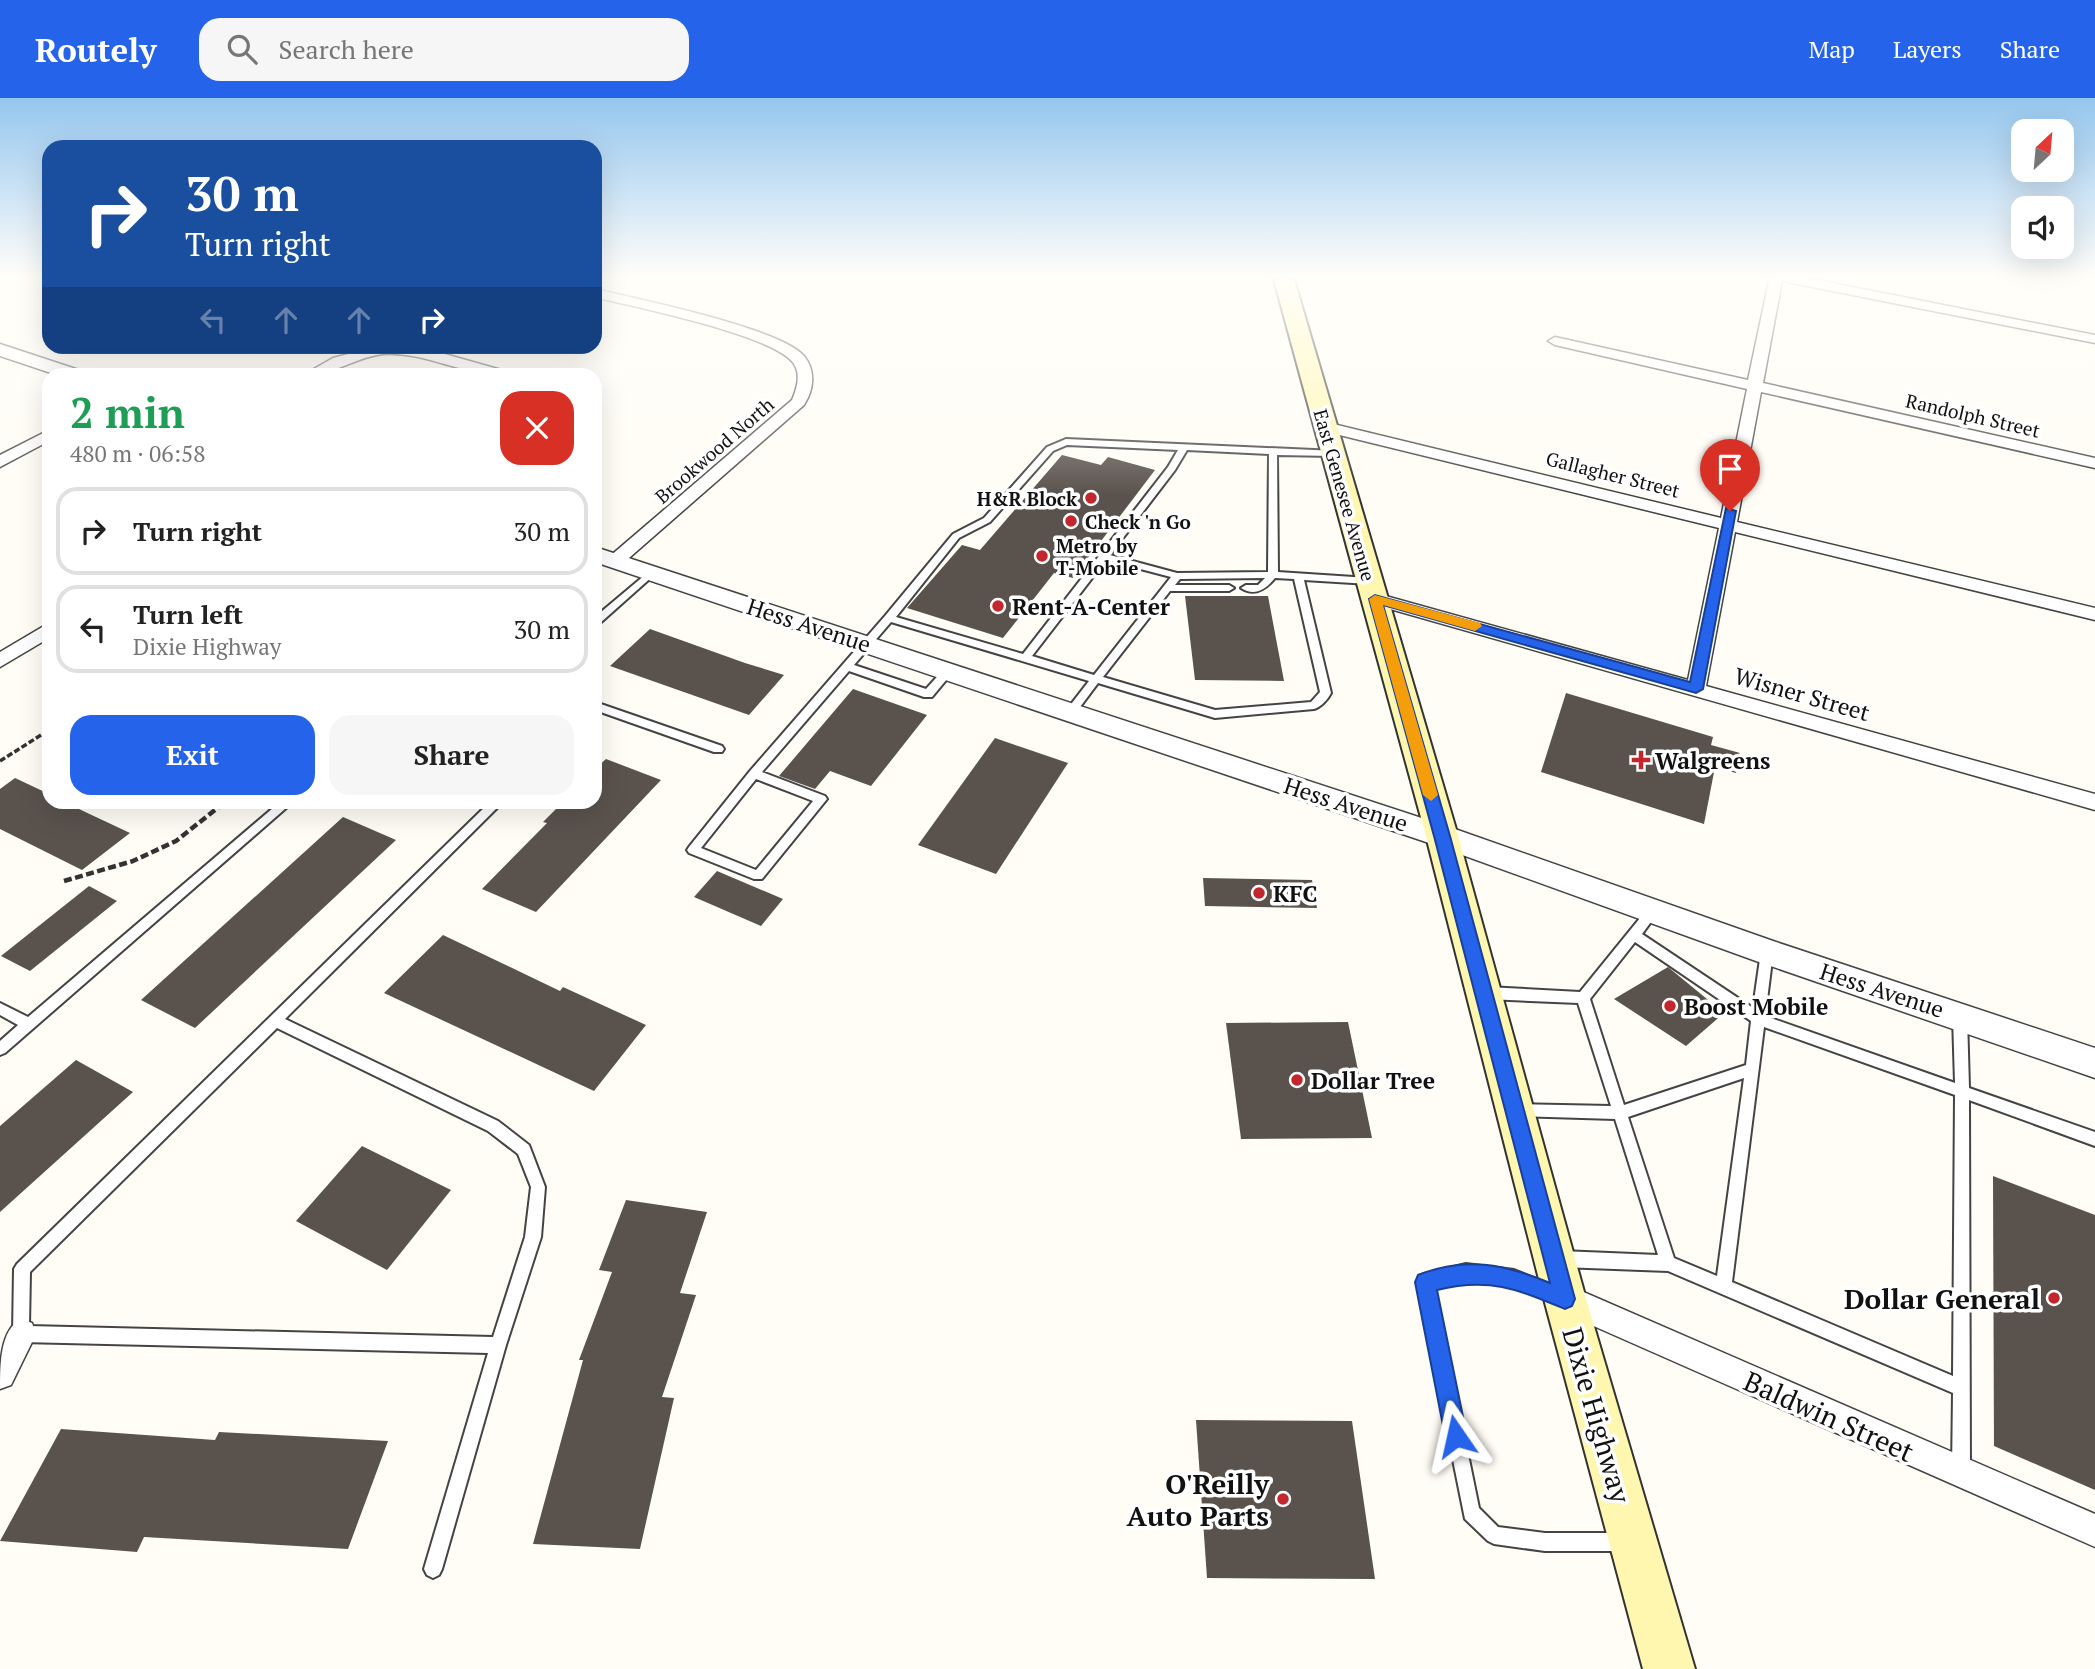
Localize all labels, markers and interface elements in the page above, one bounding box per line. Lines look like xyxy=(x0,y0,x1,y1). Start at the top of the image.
search box xyxy=(199,18,689,81)
text: Routely xyxy=(35,28,157,71)
icon: search xyxy=(223,30,261,68)
text: Search here xyxy=(279,32,414,66)
text: Map xyxy=(1808,33,1855,65)
text: Layers xyxy=(1893,33,1962,65)
text: Share xyxy=(2000,33,2060,65)
north arrow xyxy=(2011,119,2074,182)
map controls xyxy=(2011,119,2074,259)
text: 30 m xyxy=(185,160,299,225)
icon: right xyxy=(70,168,161,259)
button: sound xyxy=(2011,196,2074,259)
text: Turn right xyxy=(185,223,331,265)
icon: left xyxy=(194,301,232,339)
icon: ahead xyxy=(267,301,305,339)
icon: ahead xyxy=(340,301,378,339)
icon: right xyxy=(413,301,451,339)
text: 2 min xyxy=(70,384,185,440)
street label: Randolph Street xyxy=(1903,387,2043,443)
button: close xyxy=(500,391,574,465)
street label: Brookwood North xyxy=(649,392,779,508)
street label: East Genesee Avenue xyxy=(1308,406,1382,584)
text: 480 m · 06:58 xyxy=(70,438,205,469)
pin xyxy=(1700,439,1760,511)
street label: Gallagher Street xyxy=(1544,445,1682,503)
icon: arrive xyxy=(1711,450,1749,488)
place label: H&R Block xyxy=(977,486,1078,511)
marker: H&R Block xyxy=(1083,490,1099,506)
place label: Check 'n Go xyxy=(1085,509,1191,534)
icon: right xyxy=(74,512,112,550)
marker: Check 'n Go xyxy=(1063,513,1079,529)
text: Turn right xyxy=(133,514,262,548)
text: 30 m xyxy=(514,514,570,548)
place label: Metro by T-Mobile xyxy=(1056,533,1139,580)
marker: Metro by T-Mobile xyxy=(1034,548,1050,564)
street label: Hess Avenue xyxy=(743,590,875,660)
place label: Rent-A-Center xyxy=(1012,591,1170,622)
text: Turn left xyxy=(133,597,243,631)
marker: Rent-A-Center xyxy=(990,598,1006,614)
icon: left xyxy=(74,610,112,648)
text: 30 m xyxy=(514,612,570,646)
text: Dixie Highway xyxy=(133,631,281,662)
street label: Wisner Street xyxy=(1731,660,1874,728)
button: Exit xyxy=(70,715,315,795)
button: Share xyxy=(329,715,574,795)
place label: Walgreens xyxy=(1655,745,1770,776)
marker: Walgreens xyxy=(1633,752,1649,768)
street label: Hess Avenue xyxy=(1280,769,1412,839)
place label: KFC xyxy=(1273,878,1318,909)
marker: KFC xyxy=(1251,885,1267,901)
street label: Hess Avenue xyxy=(1816,955,1948,1025)
place label: Boost Mobile xyxy=(1684,991,1828,1022)
marker: Boost Mobile xyxy=(1662,998,1678,1014)
place label: Dollar Tree xyxy=(1311,1065,1435,1096)
marker: Dollar Tree xyxy=(1289,1072,1305,1088)
place label: Dollar General xyxy=(1844,1280,2040,1317)
marker: Dollar General xyxy=(2046,1290,2062,1306)
street label: Dixie Highway xyxy=(1554,1323,1640,1508)
street label: Baldwin Street xyxy=(1738,1362,1920,1470)
position arrow xyxy=(1419,1399,1493,1473)
place label: O'Reilly Auto Parts xyxy=(1127,1465,1270,1534)
marker: O'Reilly Auto Parts xyxy=(1275,1491,1291,1507)

